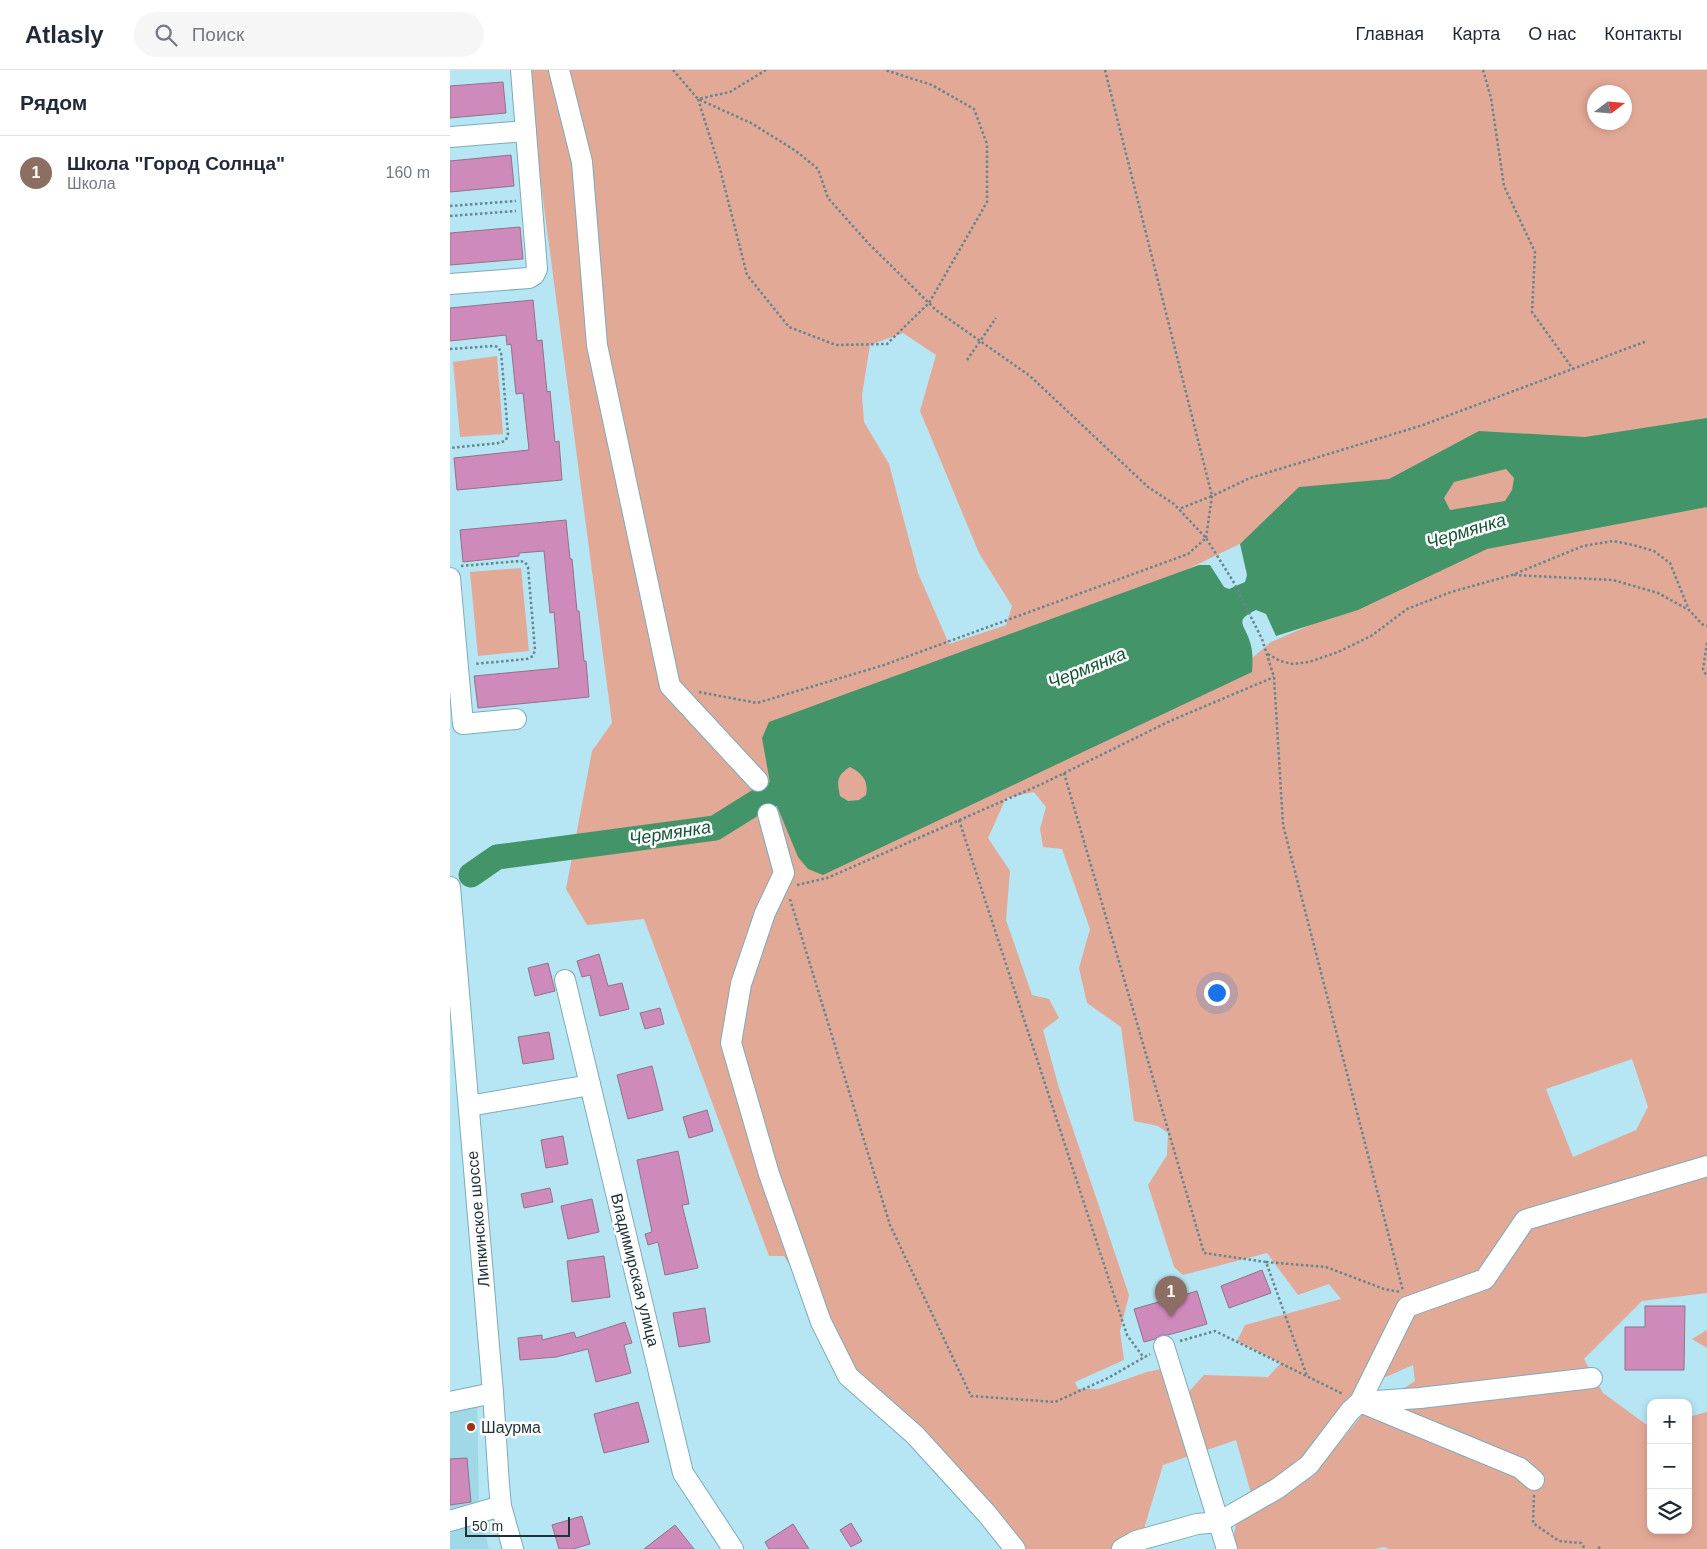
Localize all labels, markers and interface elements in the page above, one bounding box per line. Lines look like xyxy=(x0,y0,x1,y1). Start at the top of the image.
search box xyxy=(134,12,484,57)
text: Atlasly xyxy=(25,21,104,48)
icon: search xyxy=(152,21,180,49)
text: Поиск xyxy=(192,24,244,45)
text: Главная xyxy=(1356,24,1424,44)
text: Карта xyxy=(1452,24,1500,44)
text: О нас xyxy=(1528,24,1576,44)
text: Контакты xyxy=(1604,24,1682,44)
north arrow xyxy=(1587,85,1632,130)
text: Рядом xyxy=(20,91,87,114)
text: Школа "Город Cолнца" xyxy=(67,153,285,174)
text: 1 xyxy=(32,164,40,181)
text: 160 m xyxy=(386,164,430,181)
text: Школа xyxy=(67,175,116,192)
water label: Чермянка xyxy=(1424,509,1508,553)
water label: Чермянка xyxy=(1045,643,1129,693)
water label: Чермянка xyxy=(628,817,712,849)
your location xyxy=(1204,980,1230,1006)
street label: Липкинское шоссе xyxy=(464,1150,492,1288)
street label: Владимирская улица xyxy=(608,1192,662,1348)
pin: 1 xyxy=(1155,1276,1187,1317)
map controls xyxy=(1647,1399,1692,1534)
button: + xyxy=(1647,1399,1692,1444)
place label: Шаурма xyxy=(481,1419,541,1436)
marker: Шаурма xyxy=(465,1421,477,1433)
button: − xyxy=(1647,1444,1692,1489)
button: layers xyxy=(1647,1489,1692,1534)
scale bar xyxy=(465,1514,570,1537)
text: 50 m xyxy=(472,1518,503,1534)

